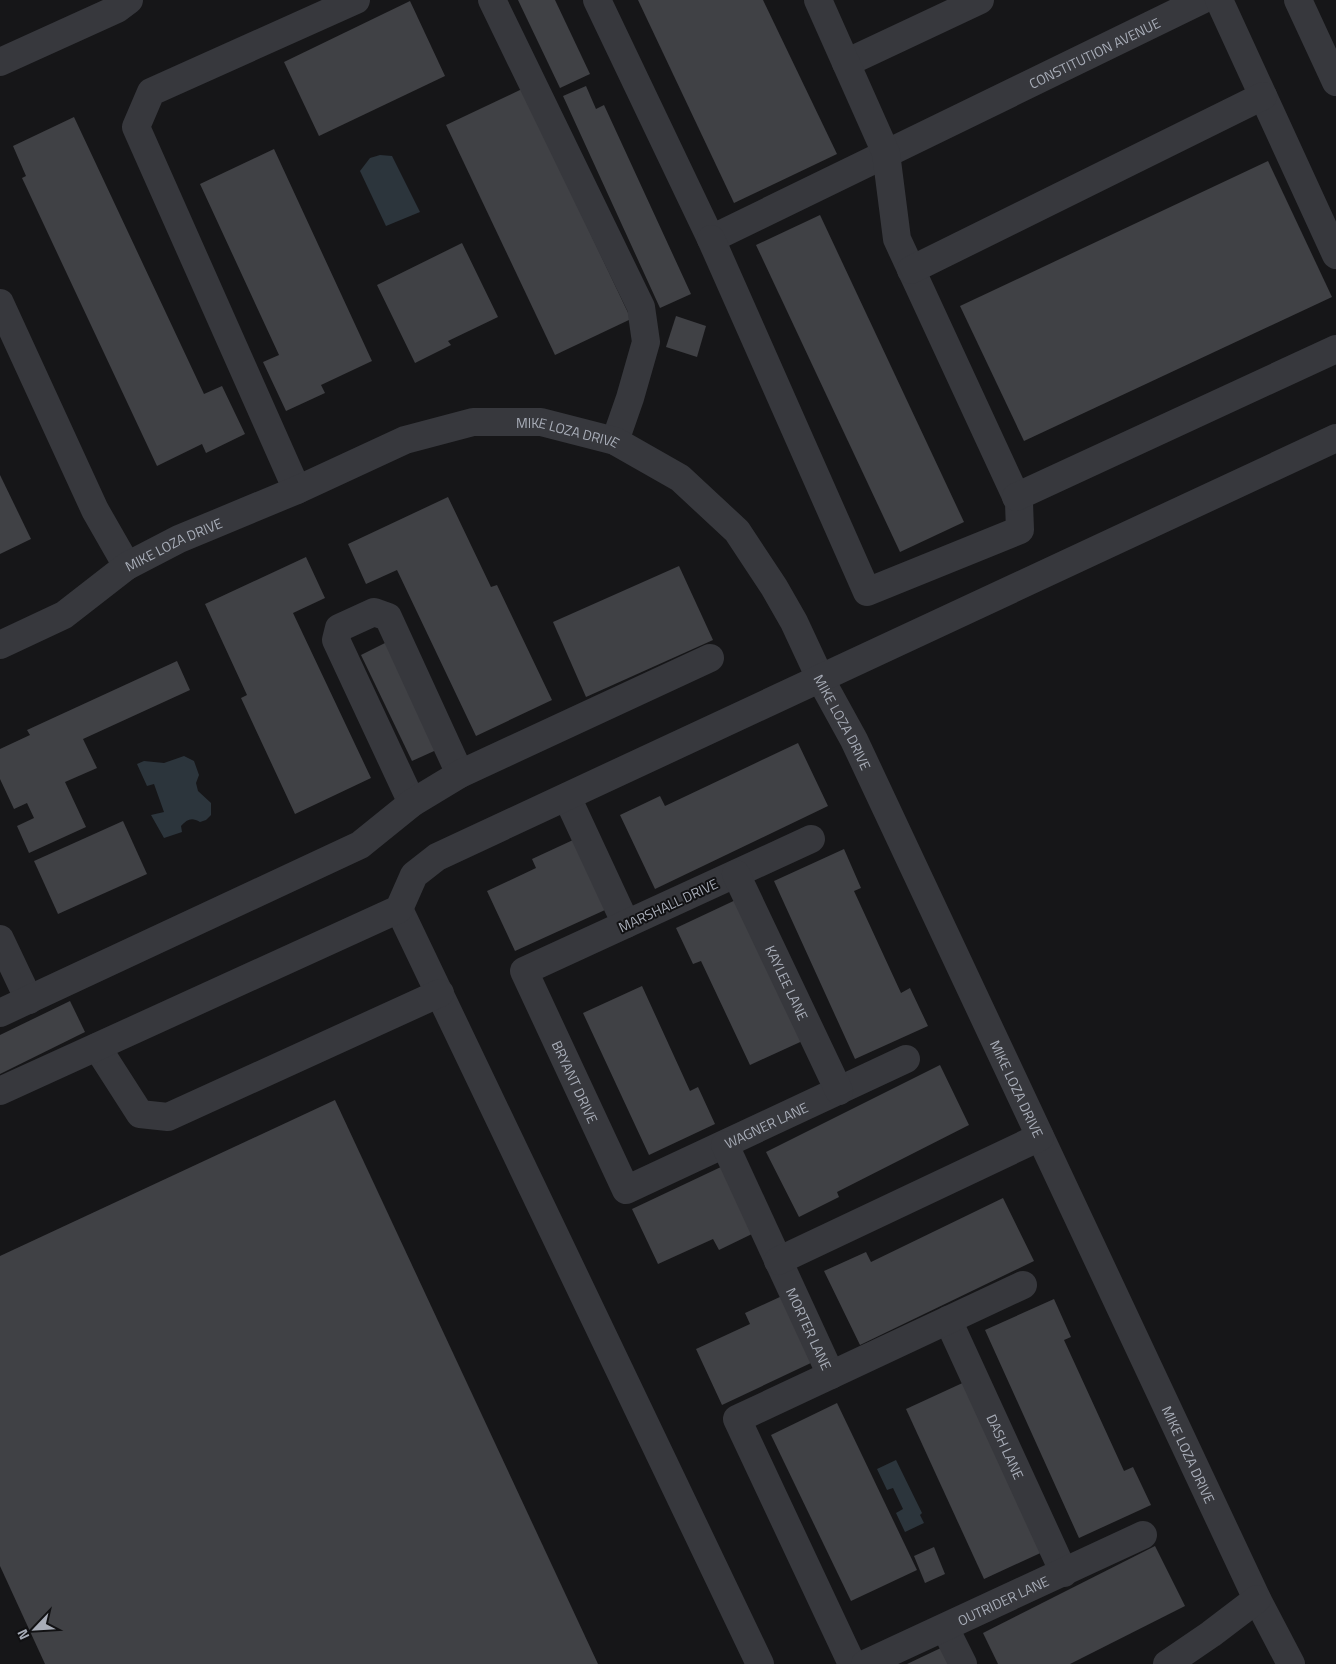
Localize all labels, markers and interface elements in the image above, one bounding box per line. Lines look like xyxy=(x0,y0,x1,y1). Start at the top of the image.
street label: CONSTITUTION AVENUE xyxy=(1025,11,1164,93)
street label: MIKE LOZA DRIVE xyxy=(516,411,624,452)
street label: MIKE LOZA DRIVE xyxy=(121,512,225,576)
street label: MIKE LOZA DRIVE xyxy=(809,670,877,773)
street label: MARSHALL DRIVE xyxy=(615,873,721,937)
street label: KAYLEE LANE xyxy=(761,941,814,1024)
street label: MIKE LOZA DRIVE xyxy=(986,1036,1050,1141)
street label: BRYANT DRIVE xyxy=(547,1037,604,1127)
street label: WAGNER LANE xyxy=(721,1096,811,1153)
street label: MORTER LANE xyxy=(781,1284,838,1373)
street label: MIKE LOZA DRIVE xyxy=(1157,1402,1221,1507)
street label: DASH LANE xyxy=(982,1410,1030,1483)
street label: OUTRIDER LANE xyxy=(954,1570,1052,1630)
north arrow xyxy=(10,1604,60,1654)
text: N xyxy=(11,1626,34,1644)

